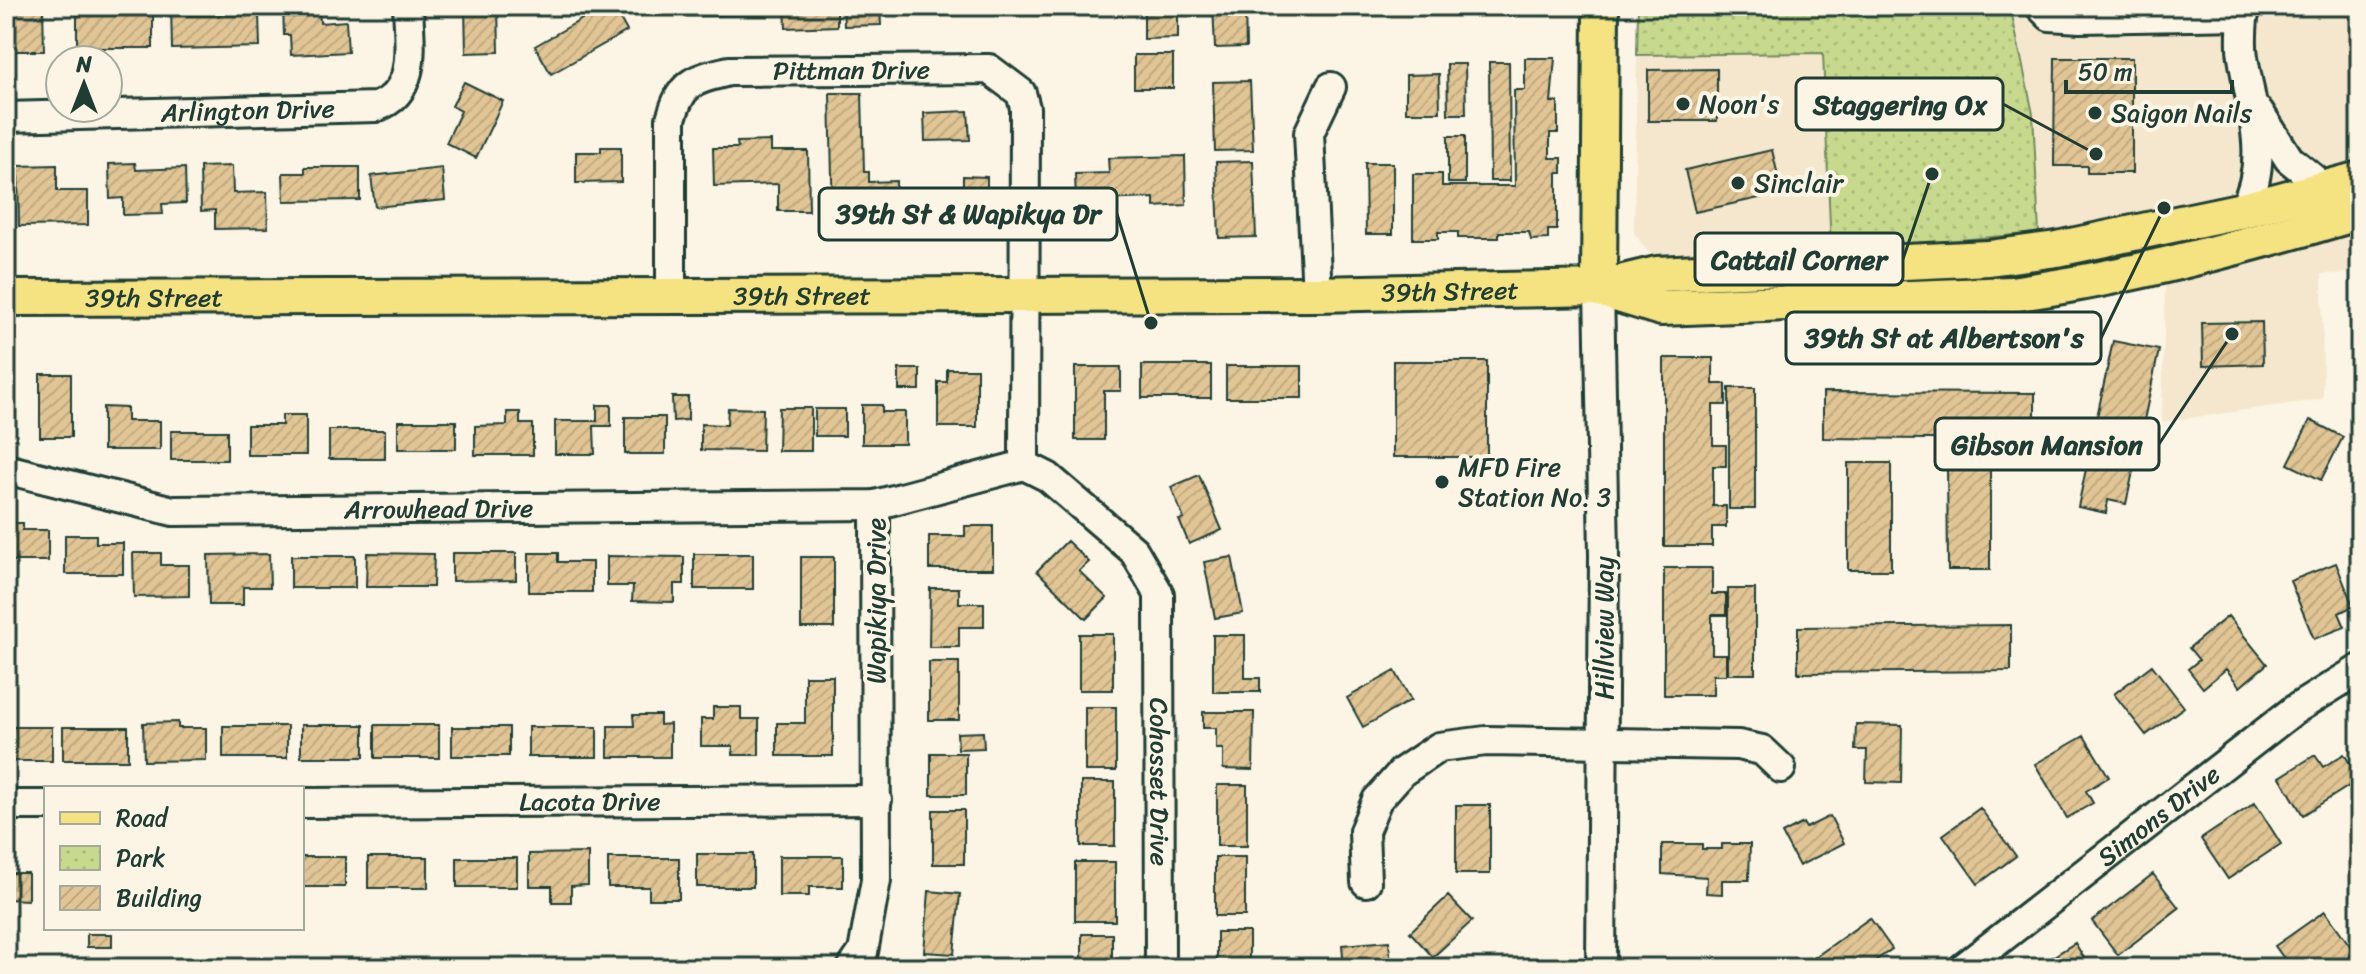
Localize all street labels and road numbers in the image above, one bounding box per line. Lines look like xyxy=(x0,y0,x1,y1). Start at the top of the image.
street label: Pittman Drive xyxy=(773,46,930,94)
street label: Arlington Drive xyxy=(159,85,335,136)
street label: 39th Street xyxy=(1381,267,1519,316)
street label: 39th Street xyxy=(733,272,871,319)
street label: 39th Street xyxy=(85,274,223,321)
street label: Arrowhead Drive xyxy=(343,485,533,533)
street label: Wapikiya Drive xyxy=(853,517,899,684)
street label: Hillview Way xyxy=(1581,556,1627,700)
street label: Cohosset Drive xyxy=(1136,698,1183,866)
street label: Simons Drive xyxy=(2086,752,2231,879)
street label: Lacota Drive xyxy=(519,778,661,825)

